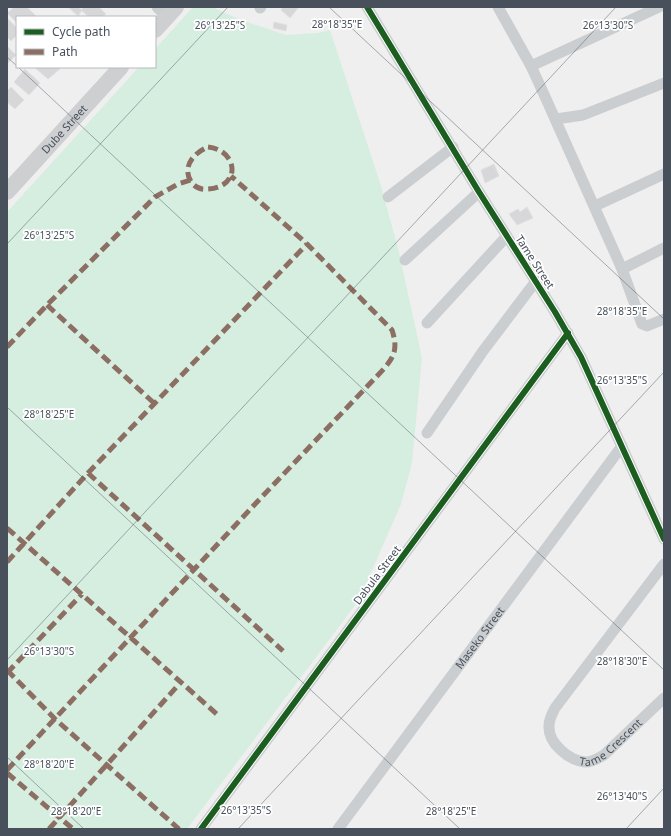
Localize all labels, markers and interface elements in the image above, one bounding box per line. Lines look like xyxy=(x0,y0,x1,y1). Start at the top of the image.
legend xyxy=(16,16,156,68)
text: 28°18'35"E xyxy=(312,17,362,31)
text: 26°13'25"S xyxy=(195,18,246,32)
text: 26°13'30"S xyxy=(583,18,634,32)
text: Cycle path xyxy=(52,23,110,40)
text: Path xyxy=(52,43,78,60)
street label: Dube Street xyxy=(38,101,90,157)
text: 26°13'25"S xyxy=(24,228,75,242)
street label: Tame Street xyxy=(512,232,558,292)
text: 28°18'35"E xyxy=(597,304,647,318)
text: 26°13'35"S xyxy=(597,373,648,387)
text: 28°18'25"E xyxy=(24,407,74,421)
street label: Dabula Street xyxy=(349,542,404,607)
street label: Maseko Street xyxy=(451,603,507,672)
text: 26°13'30"S xyxy=(24,644,75,658)
text: 28°18'30"E xyxy=(597,654,647,668)
street label: Tame Crescent xyxy=(578,715,645,769)
text: 28°18'20"E xyxy=(24,757,74,771)
text: 26°13'40"S xyxy=(597,789,648,803)
text: 26°13'35"S xyxy=(221,803,272,817)
text: 28°18'20"E xyxy=(51,804,101,818)
text: 28°18'25"E xyxy=(426,804,476,818)

